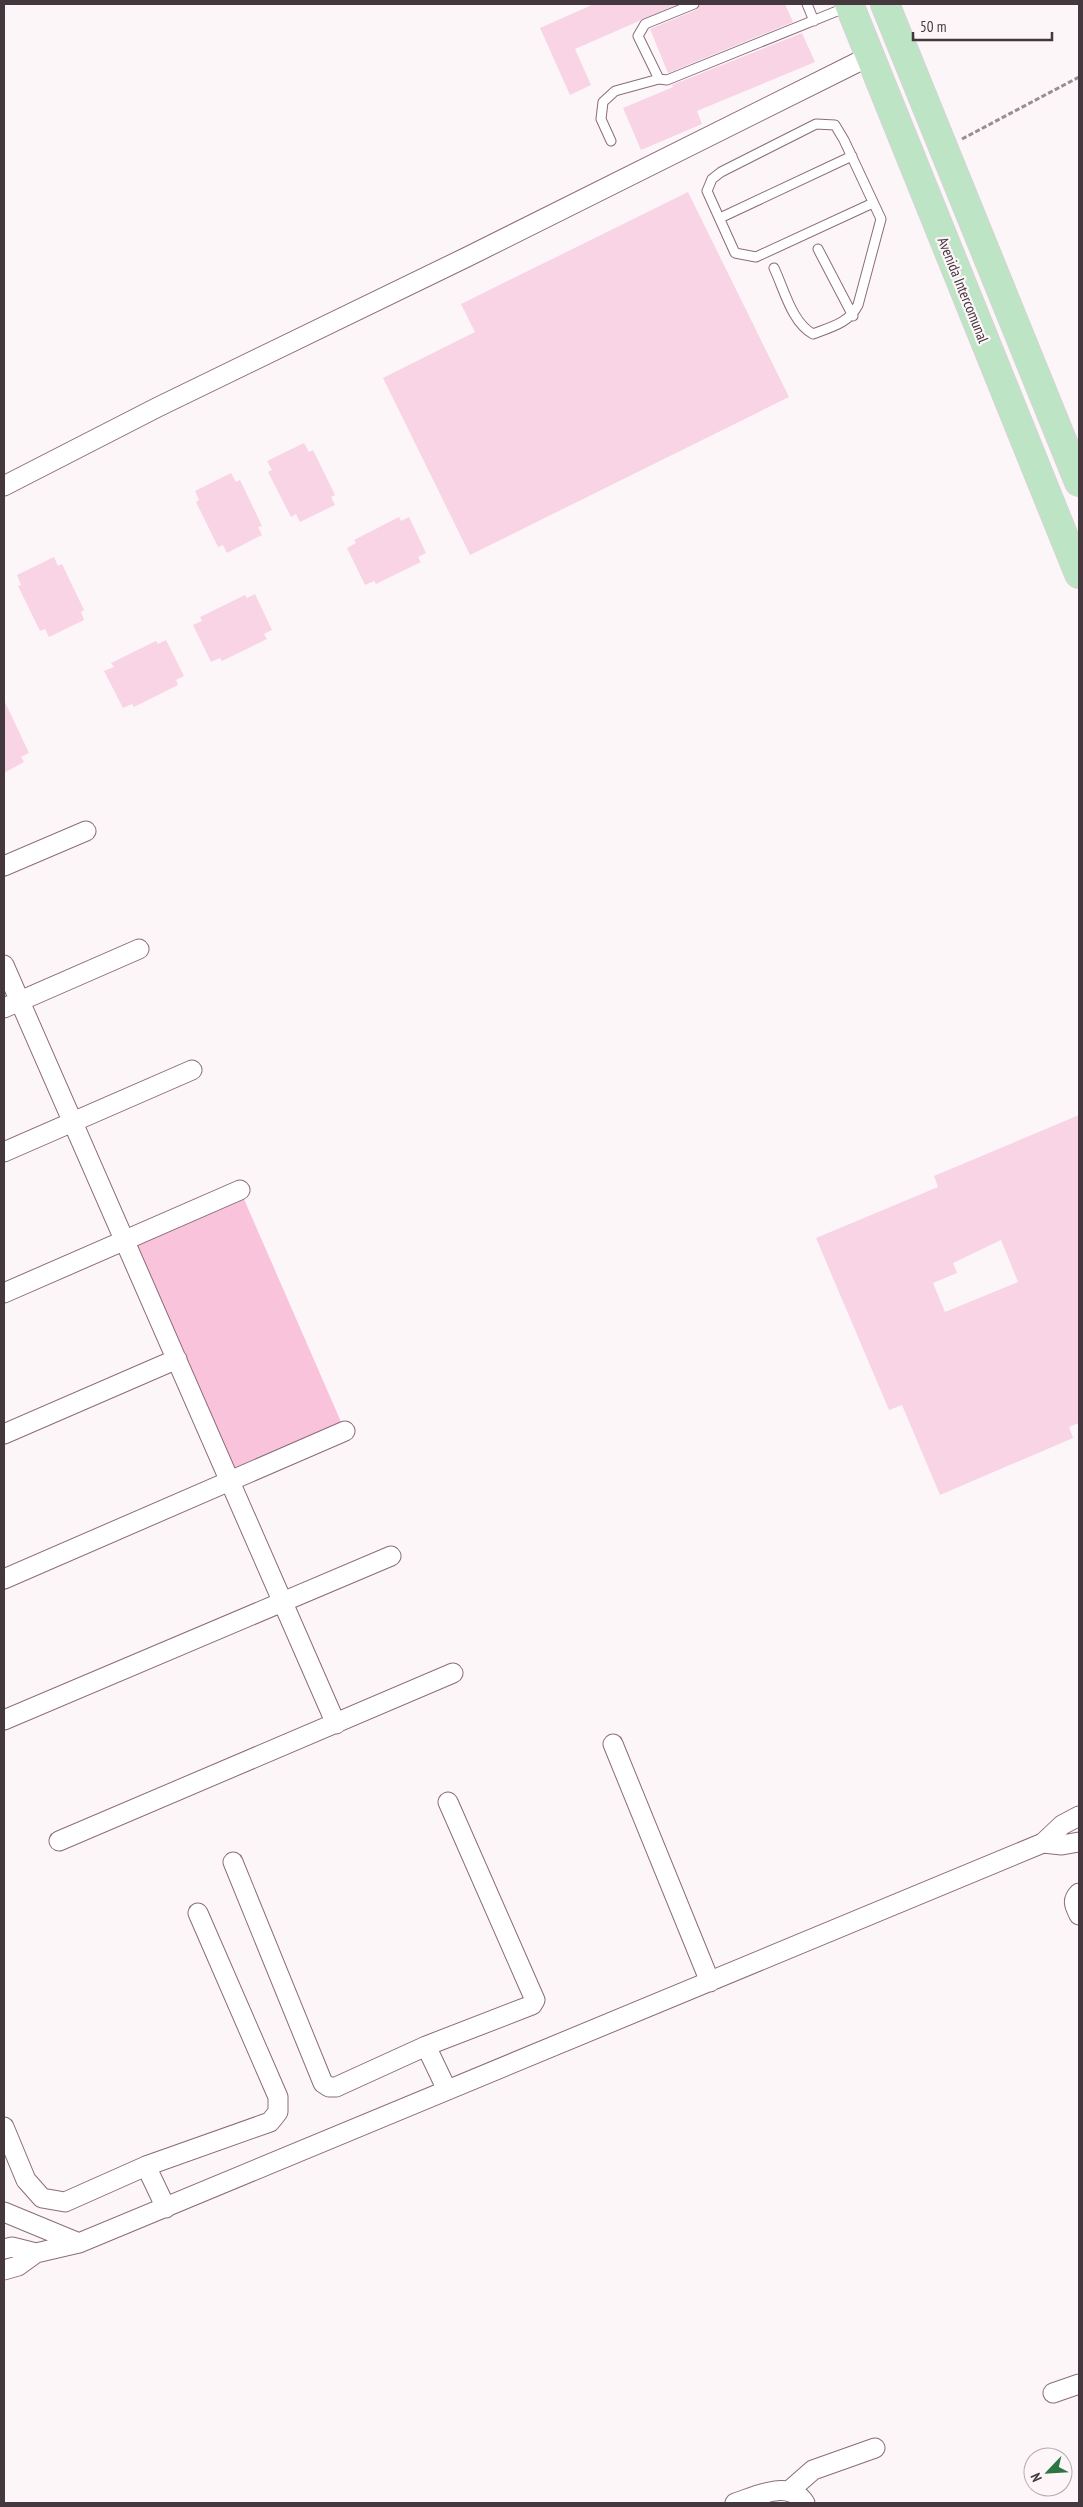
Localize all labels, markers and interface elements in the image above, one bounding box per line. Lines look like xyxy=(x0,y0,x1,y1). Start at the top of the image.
scale bar xyxy=(913,10,1052,42)
text: 50 m xyxy=(920,17,946,36)
street label: Avenida Intercomunal xyxy=(934,234,994,346)
north arrow xyxy=(1023,2447,1073,2497)
text: N xyxy=(1026,2470,1046,2485)

